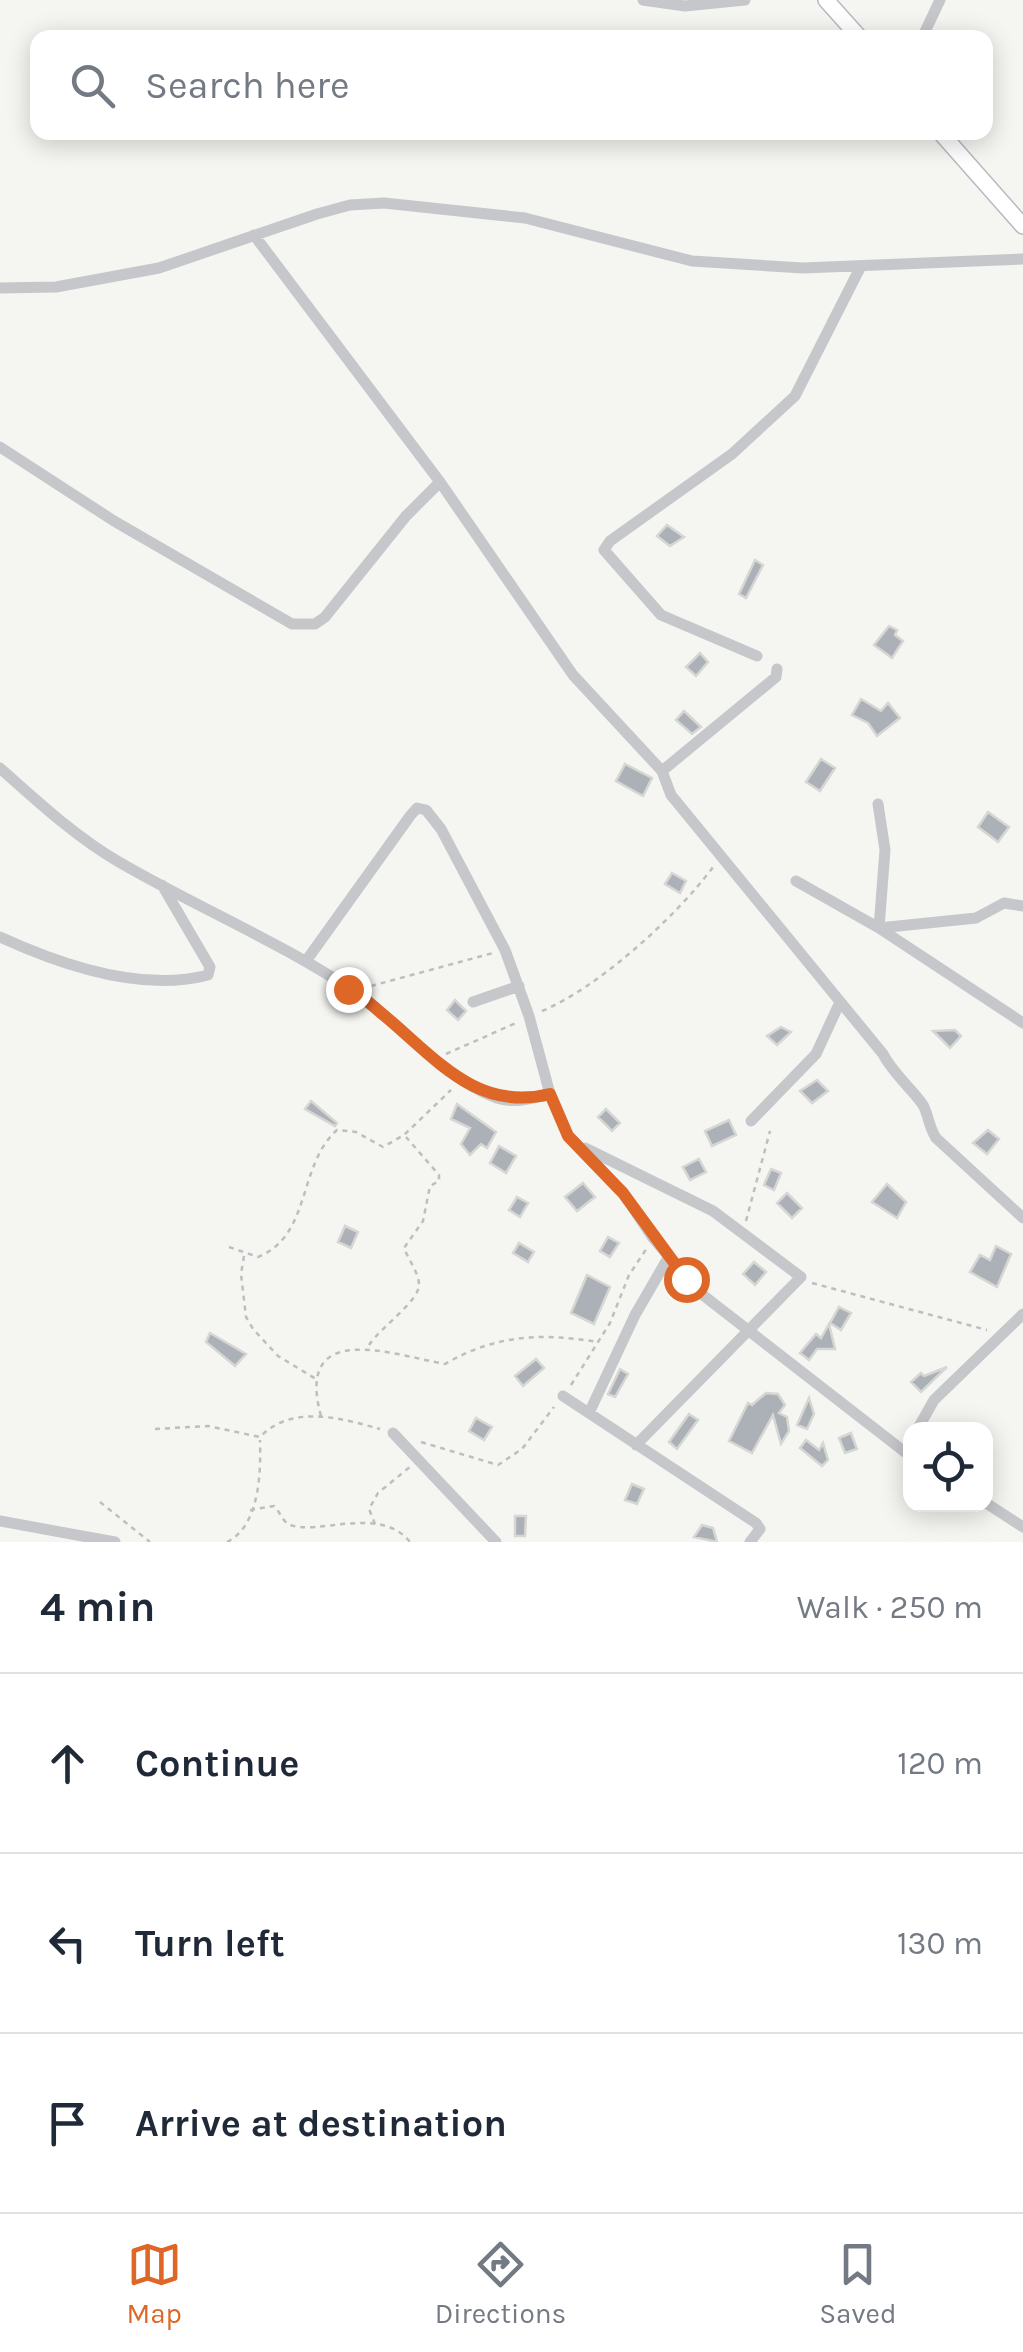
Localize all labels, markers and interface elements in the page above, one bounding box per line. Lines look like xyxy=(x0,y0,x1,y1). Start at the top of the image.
search box xyxy=(30,30,993,140)
icon: search xyxy=(65,58,120,113)
text: Search here xyxy=(145,63,349,108)
route end xyxy=(326,967,372,1013)
route start xyxy=(664,1257,710,1303)
map controls xyxy=(903,1422,993,1512)
button: locate xyxy=(903,1422,993,1512)
text: 4 min xyxy=(40,1582,155,1632)
text: Walk · 250 m xyxy=(797,1589,983,1626)
icon: ahead xyxy=(40,1736,95,1791)
text: Continue xyxy=(135,1741,299,1786)
text: 120 m xyxy=(897,1745,983,1782)
icon: left xyxy=(40,1916,95,1971)
text: Turn left xyxy=(135,1921,285,1966)
text: 130 m xyxy=(897,1925,983,1962)
icon: arrive xyxy=(40,2096,95,2151)
text: Arrive at destination xyxy=(135,2101,507,2146)
tab: Map xyxy=(126,2237,182,2330)
tab: Directions xyxy=(435,2237,566,2330)
tab: Saved xyxy=(819,2237,897,2330)

